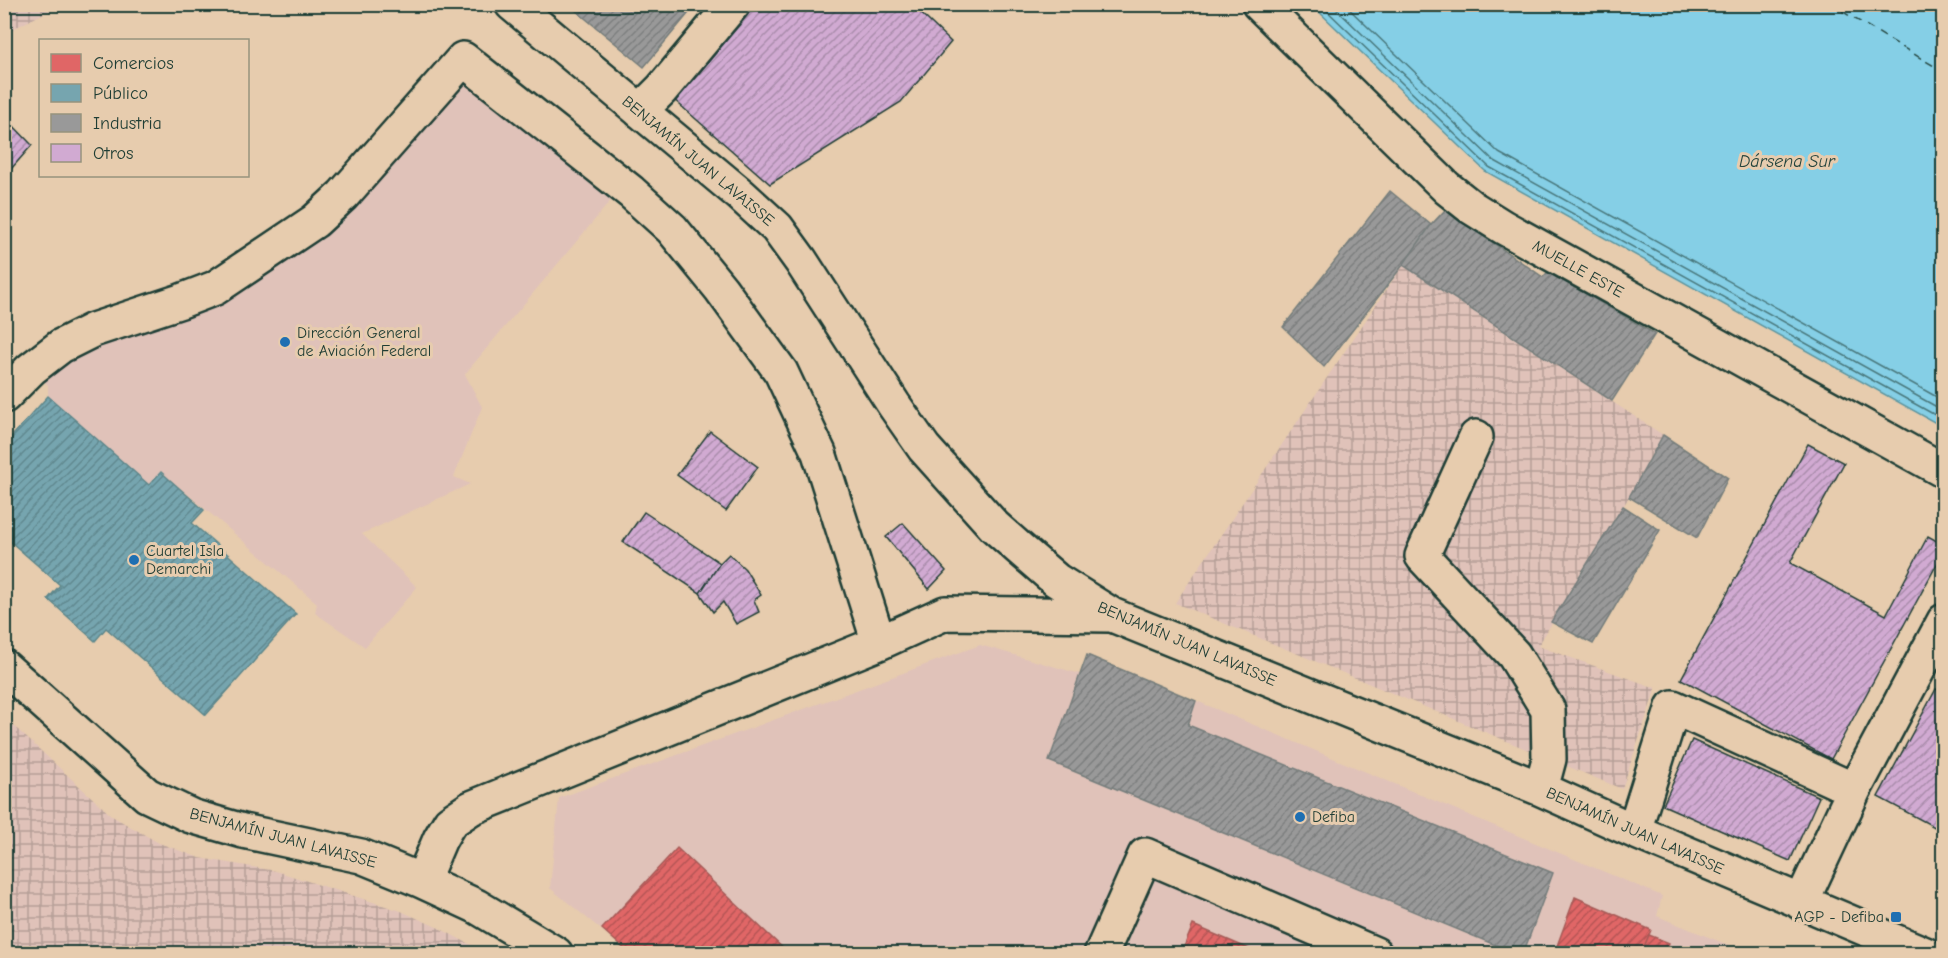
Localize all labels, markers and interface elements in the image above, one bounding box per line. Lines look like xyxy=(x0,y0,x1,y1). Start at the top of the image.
legend xyxy=(39,39,249,177)
text: Comercios xyxy=(93,53,174,74)
text: Público xyxy=(93,83,148,104)
street label: BENJAMÍN JUAN LAVAISSE xyxy=(618,91,778,230)
text: Industria xyxy=(93,113,162,134)
text: Otros xyxy=(93,143,133,164)
water label: Dársena Sur xyxy=(1739,151,1836,172)
street label: MUELLE ESTE xyxy=(1529,237,1627,302)
place label: Dirección General de Aviación Federal xyxy=(297,324,431,360)
marker: Dirección General de Aviación Federal xyxy=(278,335,292,349)
place label: Cuartel Isla Demarchi xyxy=(146,542,224,578)
marker: Cuartel Isla Demarchi xyxy=(127,553,141,567)
street label: BENJAMÍN JUAN LAVAISSE xyxy=(1095,597,1280,690)
street label: BENJAMÍN JUAN LAVAISSE xyxy=(1543,783,1727,879)
street label: BENJAMÍN JUAN LAVAISSE xyxy=(188,803,379,872)
place label: Defiba xyxy=(1312,808,1355,826)
marker: Defiba xyxy=(1293,810,1307,824)
place label: AGP - Defiba xyxy=(1794,908,1884,926)
marker: AGP - Defiba xyxy=(1889,910,1903,924)

